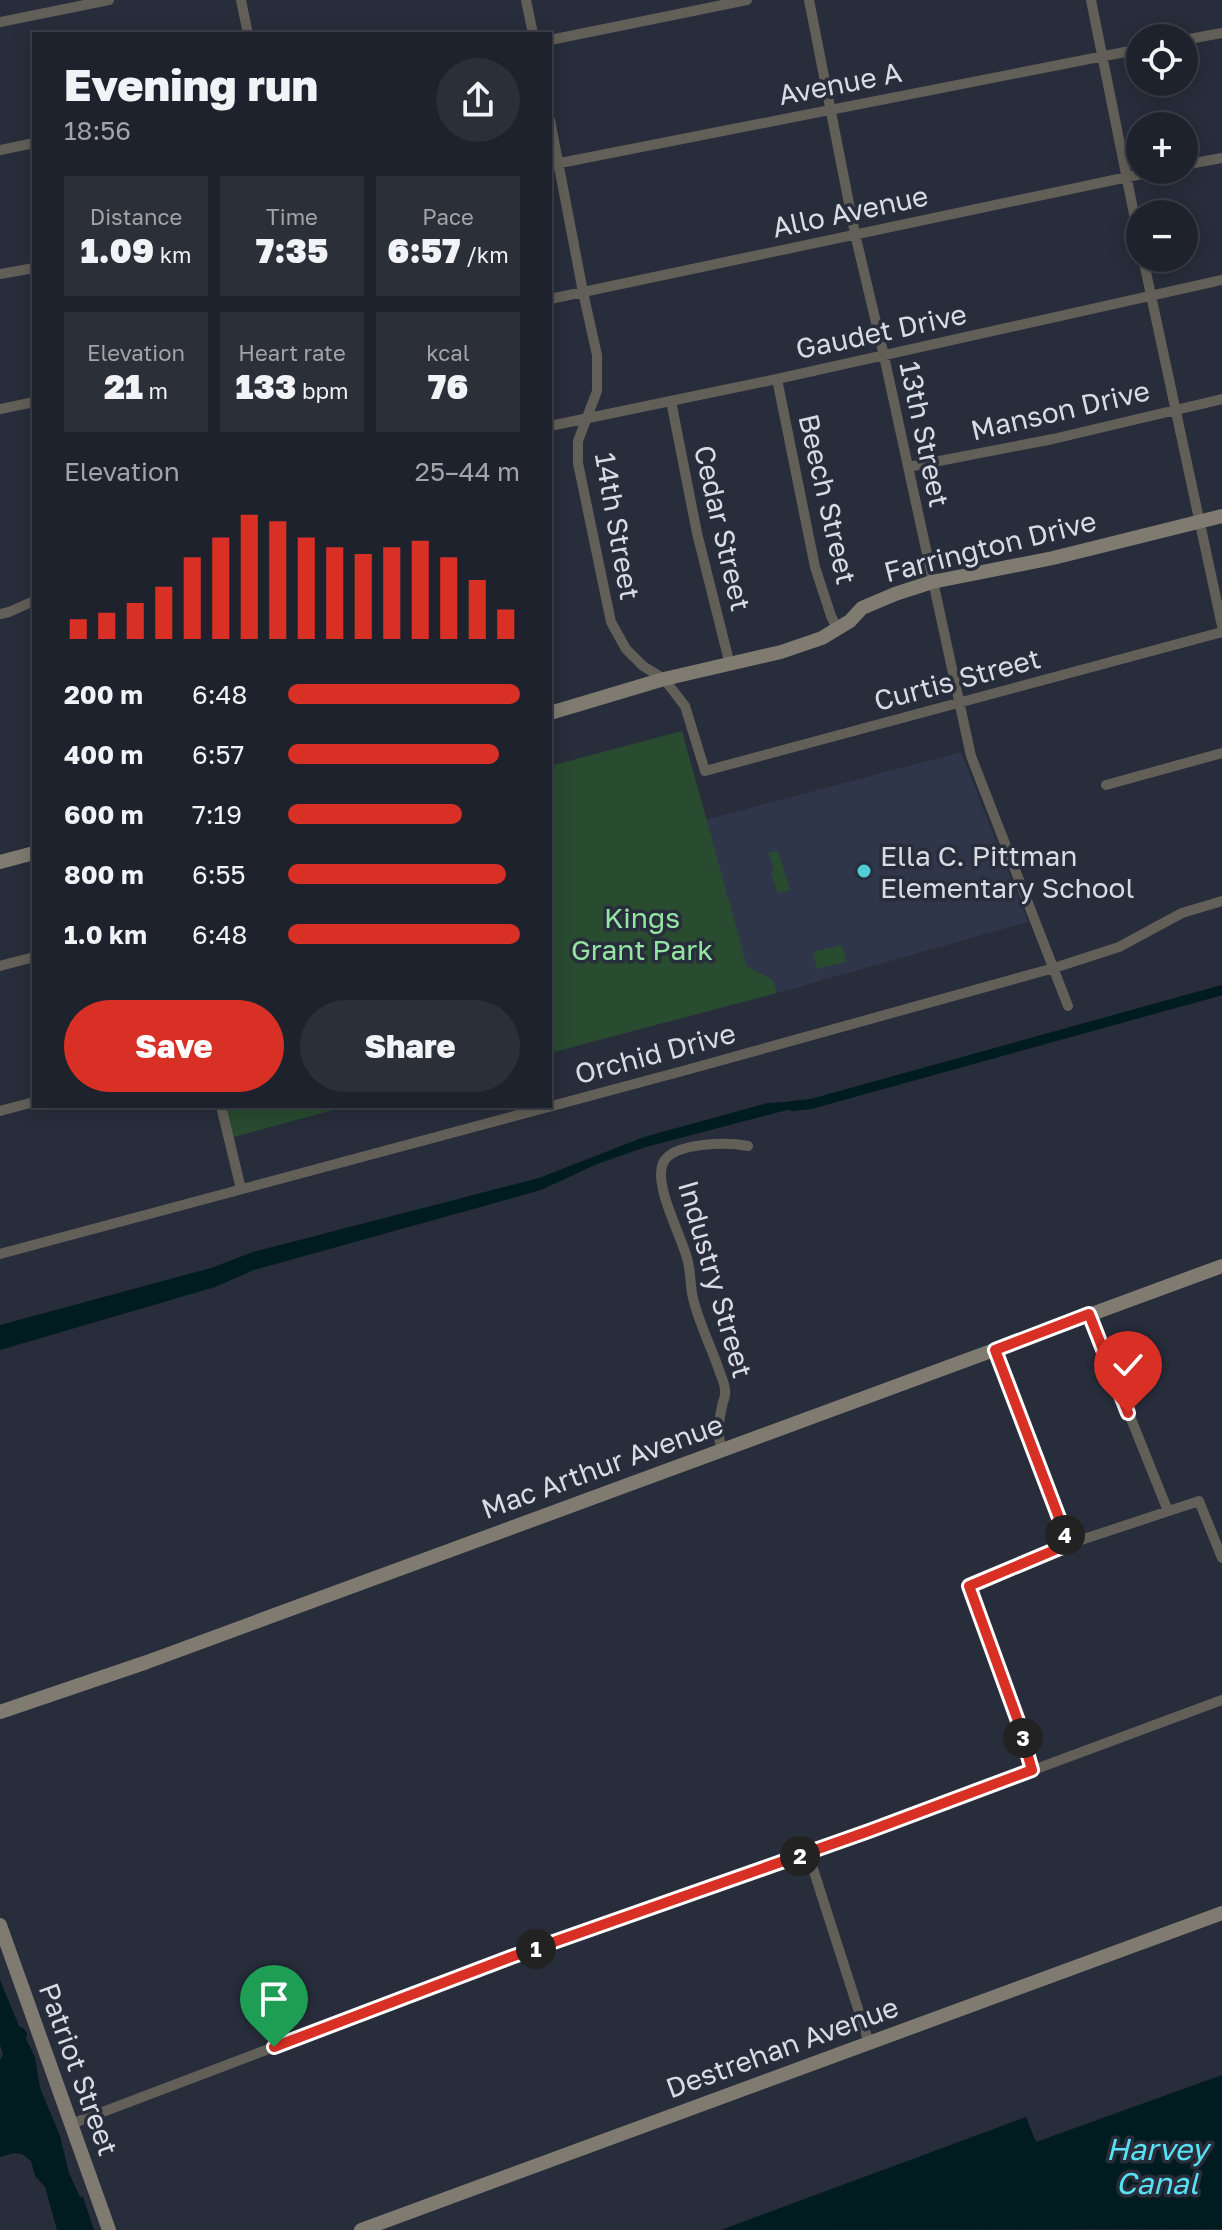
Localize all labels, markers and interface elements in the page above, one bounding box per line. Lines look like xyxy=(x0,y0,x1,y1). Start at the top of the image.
map controls xyxy=(1126,24,1198,272)
button: locate xyxy=(1126,24,1198,96)
street label: Avenue A xyxy=(776,55,905,111)
text: Evening run xyxy=(64,58,318,111)
button: share xyxy=(436,58,520,142)
button: + xyxy=(1126,112,1198,184)
text: 18:56 xyxy=(64,115,131,146)
street label: Allo Avenue xyxy=(769,178,931,244)
button: − xyxy=(1126,200,1198,272)
text: Distance xyxy=(90,203,182,230)
text: Time xyxy=(266,203,318,230)
text: Pace xyxy=(422,203,474,230)
text: 1.09 xyxy=(80,230,154,270)
text: 7:35 xyxy=(256,230,328,270)
text: 6:57 xyxy=(387,230,461,270)
text: km xyxy=(154,241,192,268)
text: /km xyxy=(461,241,509,268)
street label: Gaudet Drive xyxy=(793,297,969,365)
text: Elevation xyxy=(87,339,185,366)
text: Heart rate xyxy=(238,339,346,366)
text: kcal xyxy=(426,339,470,366)
street label: 13th Street xyxy=(893,358,957,510)
text: 21 xyxy=(104,366,143,406)
text: 133 xyxy=(236,366,296,406)
text: 76 xyxy=(428,366,468,406)
street label: Manson Drive xyxy=(967,373,1153,447)
text: m xyxy=(143,377,168,404)
text: bpm xyxy=(296,377,348,404)
street label: Beech Street xyxy=(792,411,864,587)
street label: Cedar Street xyxy=(688,442,758,614)
street label: 14th Street xyxy=(589,450,647,602)
text: Elevation xyxy=(64,456,180,487)
text: 25–44 m xyxy=(415,456,520,487)
street label: Farrington Drive xyxy=(881,504,1099,588)
street label: Curtis Street xyxy=(870,641,1044,717)
text: 200 m xyxy=(64,679,143,710)
text: 6:48 xyxy=(192,679,247,710)
text: 400 m xyxy=(64,739,143,770)
text: 6:57 xyxy=(192,739,244,770)
text: 600 m xyxy=(64,799,144,830)
text: 7:19 xyxy=(192,799,242,830)
place label: Ella C. Pittman Elementary School xyxy=(880,839,1134,904)
text: 800 m xyxy=(64,859,144,890)
text: 6:55 xyxy=(192,859,246,890)
marker: Ella C. Pittman Elementary School xyxy=(855,862,873,880)
park label: Kings Grant Park xyxy=(571,901,713,966)
text: 1.0 km xyxy=(64,919,147,950)
text: 6:48 xyxy=(192,919,247,950)
button: Save xyxy=(64,1000,284,1092)
button: Share xyxy=(300,1000,520,1092)
street label: Orchid Drive xyxy=(571,1016,739,1090)
street label: Industry Street xyxy=(672,1177,760,1381)
pin xyxy=(1094,1331,1162,1413)
icon: check xyxy=(1106,1343,1150,1387)
street label: Mac Arthur Avenue xyxy=(477,1407,727,1525)
pin: 4 xyxy=(1045,1515,1085,1555)
text: 4 xyxy=(1058,1521,1072,1548)
pin: 3 xyxy=(1003,1718,1043,1758)
text: 3 xyxy=(1016,1724,1030,1751)
pin: 2 xyxy=(780,1836,820,1876)
text: 2 xyxy=(793,1842,807,1869)
pin: 1 xyxy=(516,1929,556,1969)
text: 1 xyxy=(530,1935,542,1962)
pin xyxy=(240,1965,308,2047)
icon: arrive xyxy=(252,1977,296,2021)
street label: Patriot Street xyxy=(33,1978,125,2160)
street label: Destrehan Avenue xyxy=(661,1990,903,2104)
water label: Harvey Canal xyxy=(1106,2131,1212,2201)

